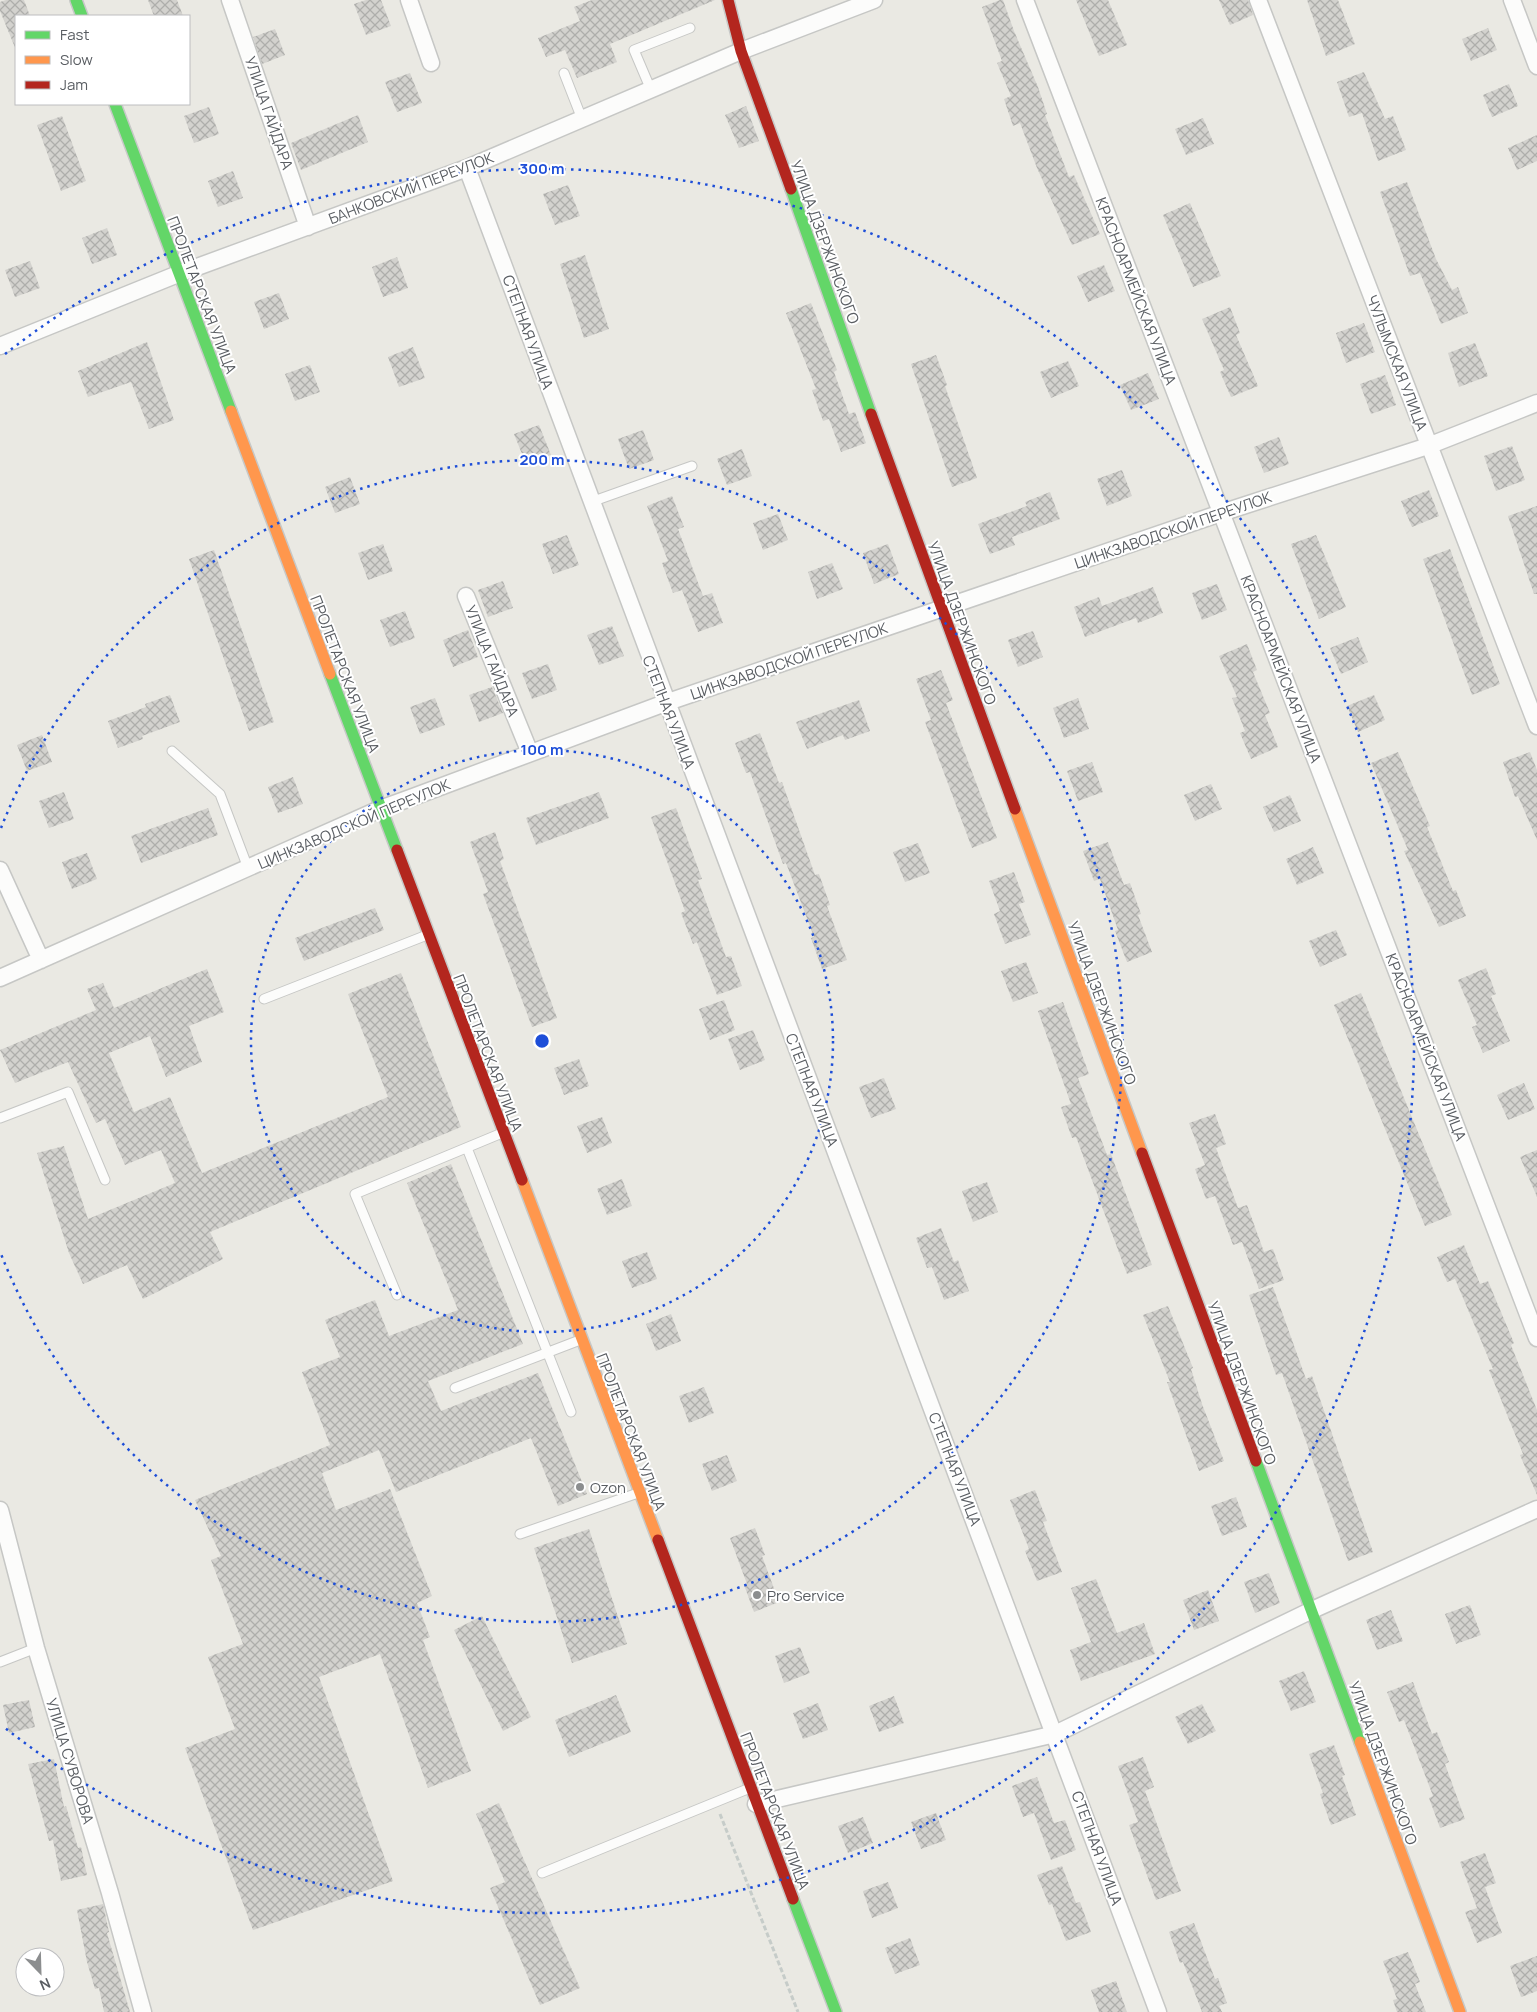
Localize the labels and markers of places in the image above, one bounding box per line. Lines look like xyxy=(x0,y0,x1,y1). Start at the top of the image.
centre of rings xyxy=(533,1032,551,1050)
place label: Ozon xyxy=(590,1477,626,1498)
marker: Ozon xyxy=(574,1481,586,1493)
place label: Pro Service xyxy=(767,1585,845,1606)
marker: Pro Service xyxy=(751,1589,763,1601)

